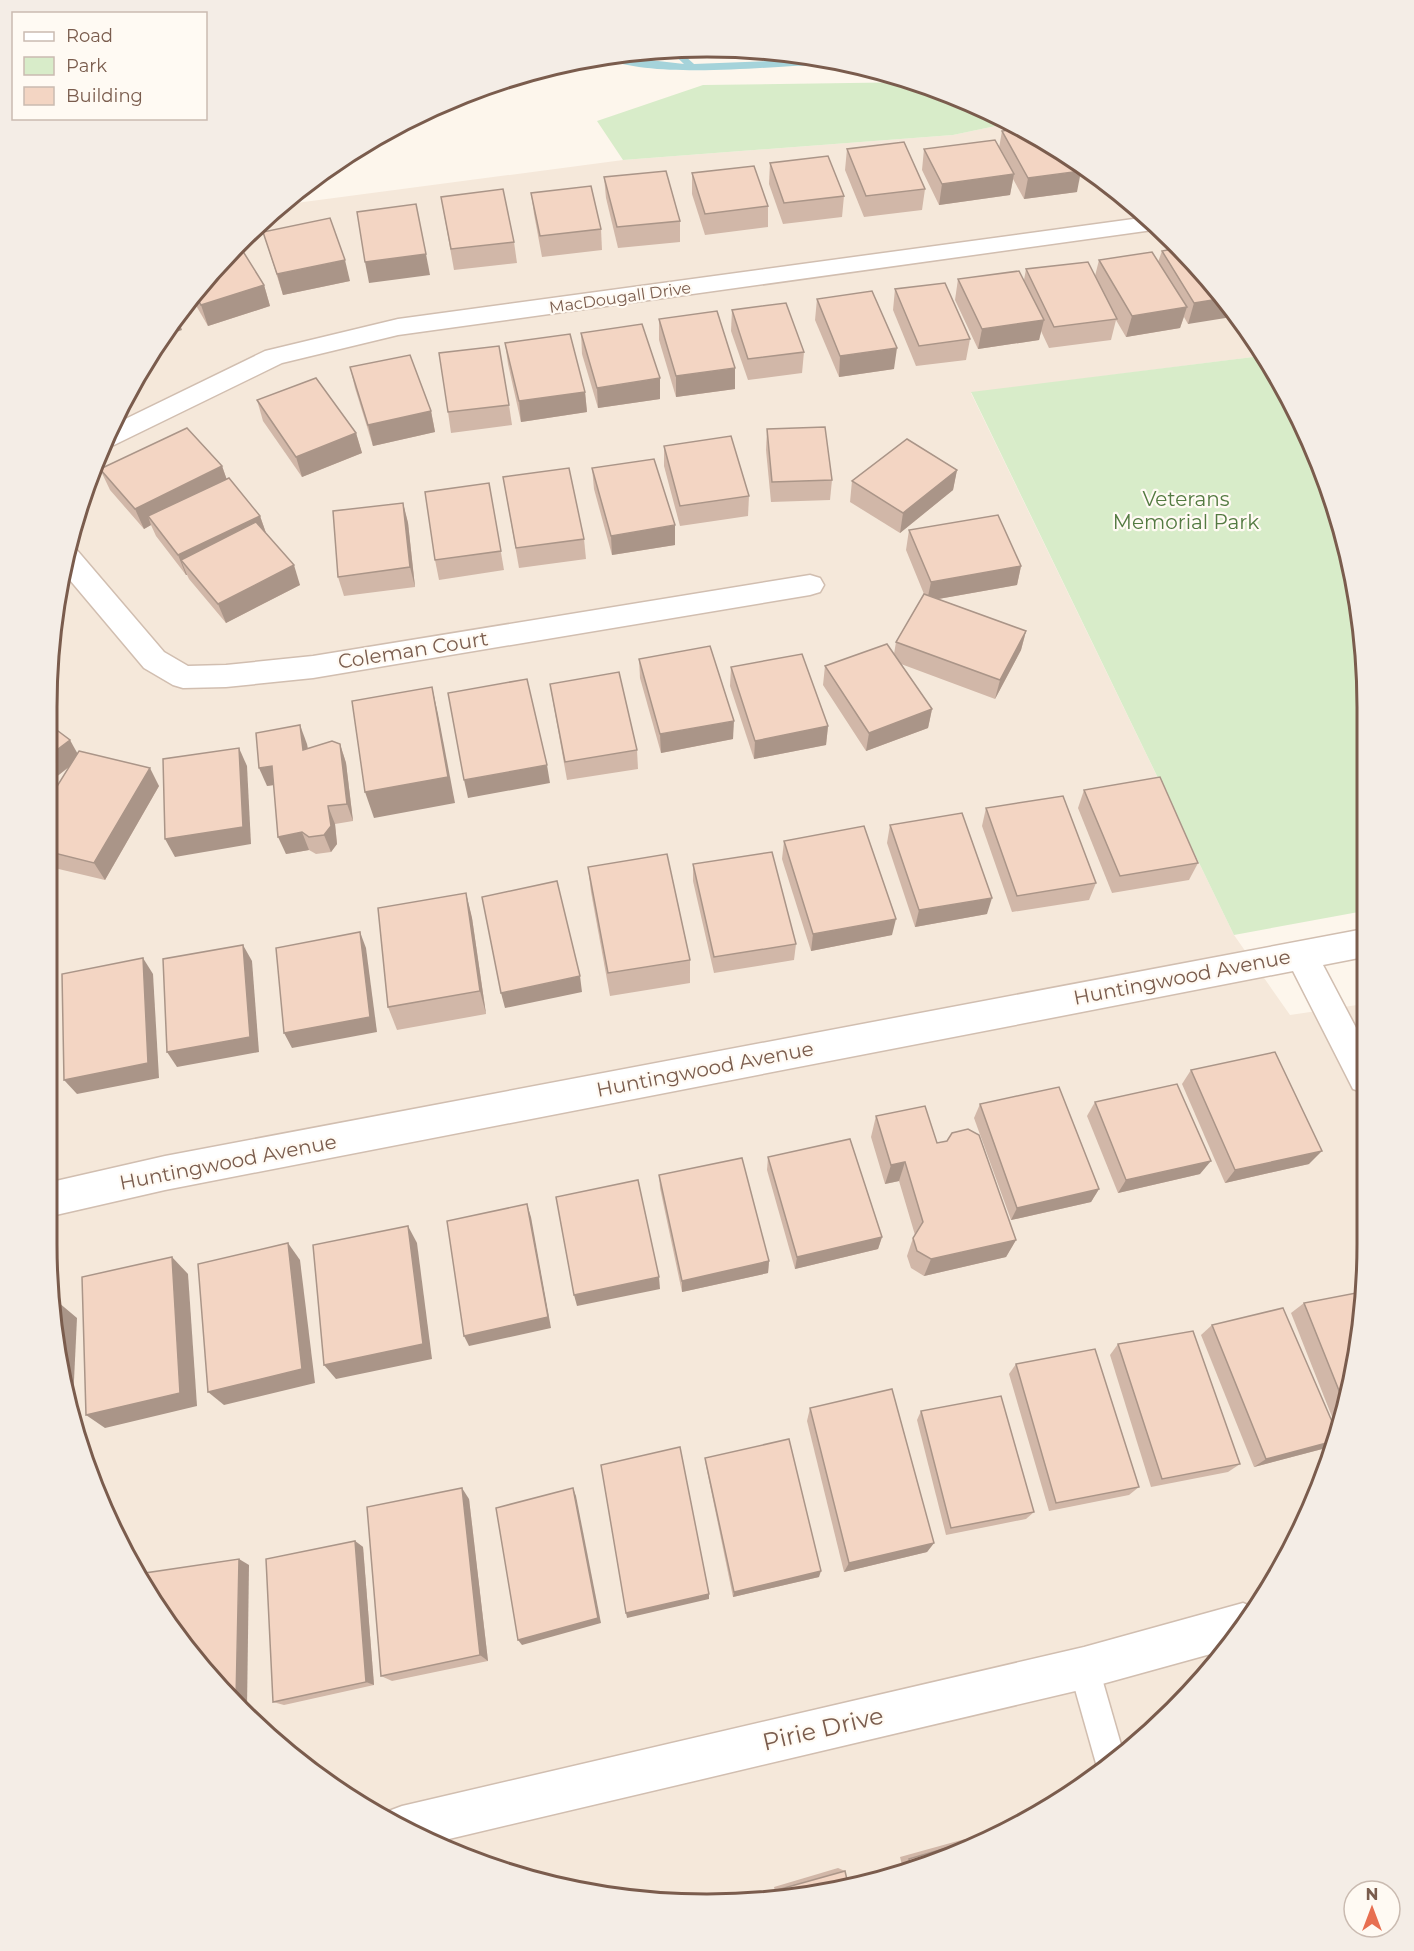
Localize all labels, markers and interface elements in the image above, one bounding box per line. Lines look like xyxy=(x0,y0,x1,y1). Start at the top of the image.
legend xyxy=(12,12,207,120)
text: Road xyxy=(66,25,113,47)
text: Park xyxy=(66,55,107,77)
text: Building xyxy=(66,85,143,107)
street label: MacDougall Drive xyxy=(548,278,692,317)
park label: Veterans Memorial Park xyxy=(1113,487,1259,534)
street label: Coleman Court xyxy=(336,626,490,674)
street label: Huntingwood Avenue xyxy=(1071,944,1293,1010)
street label: Huntingwood Avenue xyxy=(594,1036,816,1102)
street label: Huntingwood Avenue xyxy=(117,1129,339,1195)
street label: Pirie Drive xyxy=(760,1701,886,1757)
north arrow xyxy=(1342,1879,1402,1939)
text: N xyxy=(1366,1885,1378,1904)

